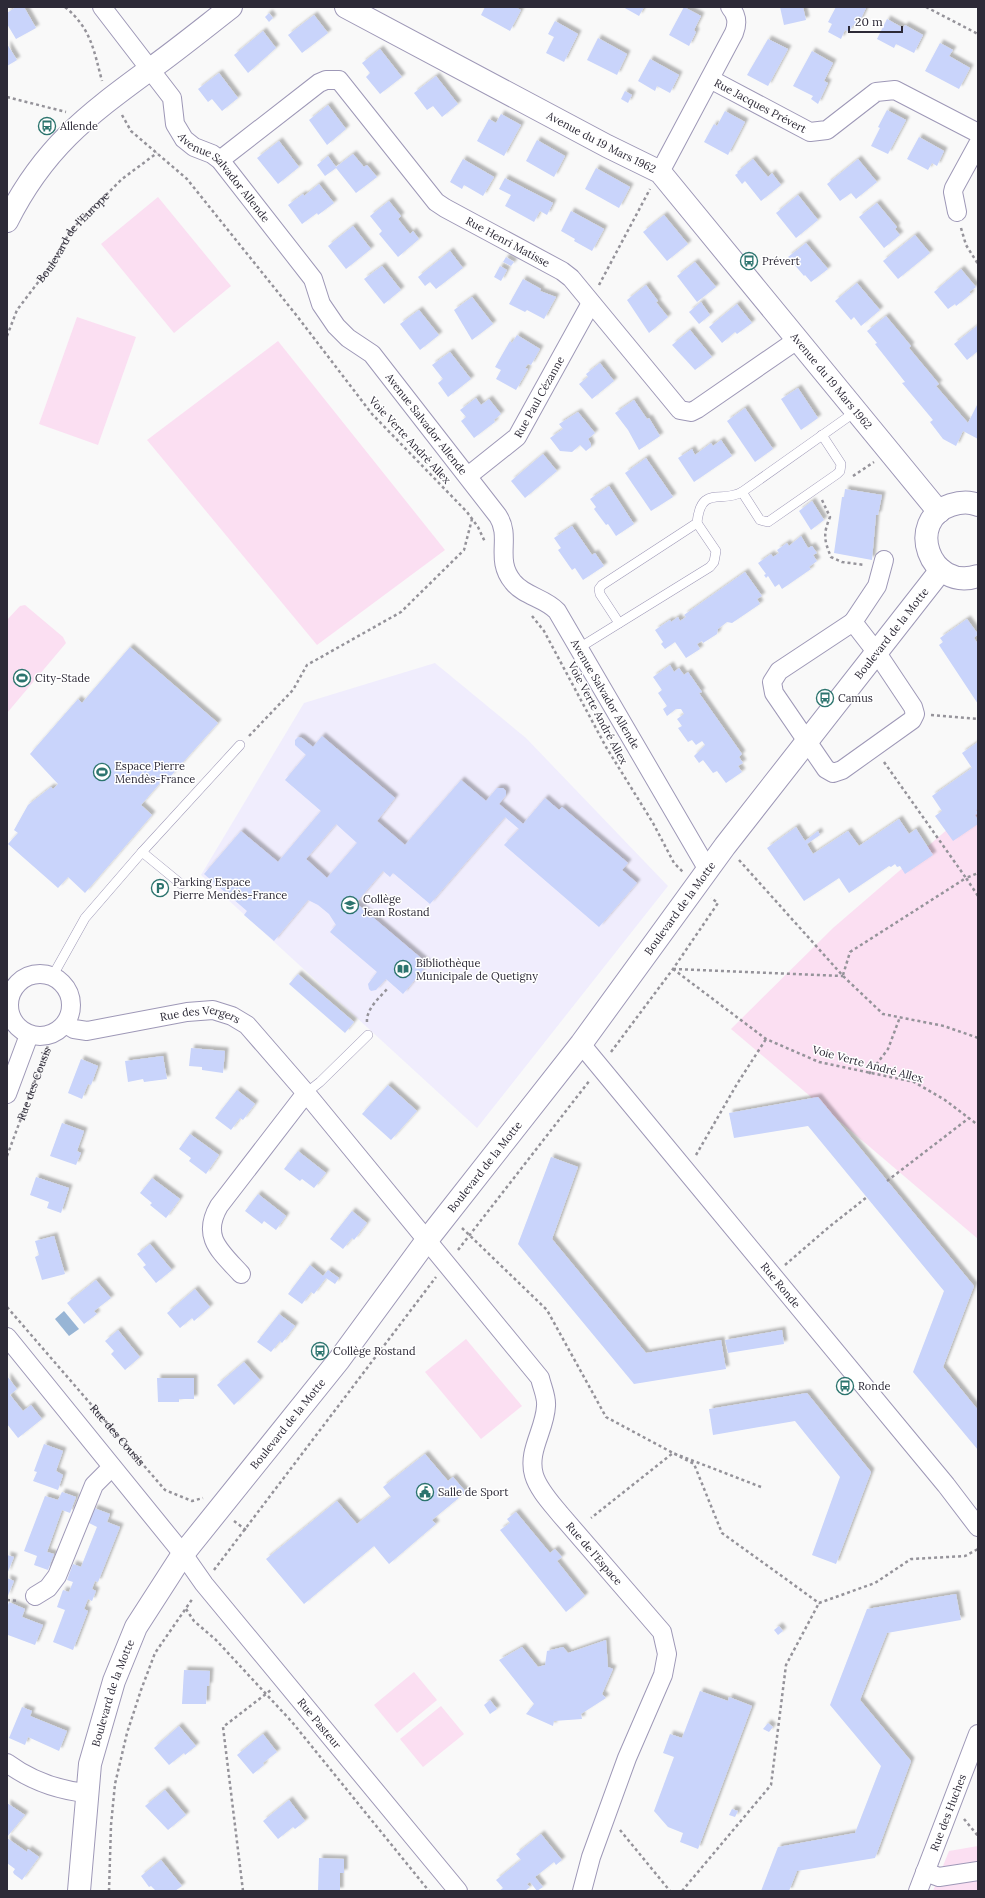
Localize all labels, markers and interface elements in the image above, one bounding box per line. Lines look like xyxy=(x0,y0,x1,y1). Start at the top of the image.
scale bar xyxy=(849,8,902,34)
text: 20 m xyxy=(855,14,883,29)
street label: Rue Jacques Prévert xyxy=(712,75,810,136)
street label: Avenue du 19 Mars 1962 xyxy=(544,108,658,176)
bus stop icon: Allende xyxy=(37,116,57,136)
place label: Allende xyxy=(59,119,98,133)
street label: Avenue Salvador Allende xyxy=(174,129,273,225)
street label: Boulevard de l'Europe xyxy=(33,189,112,285)
street label: Rue Henri Matisse xyxy=(463,213,552,270)
bus stop icon: Prévert xyxy=(739,251,759,271)
place label: Prévert xyxy=(762,254,801,268)
street label: Avenue du 19 Mars 1962 xyxy=(787,329,875,432)
street label: Rue Paul Cézanne xyxy=(511,354,567,440)
street label: Avenue Salvador Allende xyxy=(382,370,470,478)
street label: Voie Verte André Allex xyxy=(365,393,454,487)
street label: Boulevard de la Motte xyxy=(851,585,932,682)
street label: Avenue Salvador Allende xyxy=(567,636,643,752)
street label: Voie Verte André Allex xyxy=(565,658,631,767)
sports icon: City-Stade xyxy=(12,668,32,688)
place label: City-Stade xyxy=(35,671,90,685)
bus stop icon: Camus xyxy=(815,688,835,708)
place label: Camus xyxy=(838,691,873,705)
place label: Espace Pierre Mendès-France xyxy=(115,759,195,786)
sports icon: Espace Pierre Mendès-France xyxy=(92,762,112,782)
street label: Boulevard de la Motte xyxy=(641,859,718,958)
place label: Parking Espace Pierre Mendès-France xyxy=(173,875,287,902)
parking icon: Parking Espace Pierre Mendès-France xyxy=(150,878,170,898)
place label: Collège Jean Rostand xyxy=(362,892,430,919)
school or university icon: Collège Jean Rostand xyxy=(340,895,360,915)
place label: Bibliothèque Municipale de Quetigny xyxy=(416,956,538,983)
library icon: Bibliothèque Municipale de Quetigny xyxy=(393,959,413,979)
street label: Rue des Vergers xyxy=(159,1003,243,1026)
street label: Voie Verte André Allex xyxy=(810,1042,925,1086)
street label: Rue des Cousis xyxy=(14,1045,54,1122)
street label: Boulevard de la Motte xyxy=(444,1118,525,1215)
street label: Rue Ronde xyxy=(758,1260,803,1311)
bus stop icon: Collège Rostand xyxy=(310,1341,330,1361)
place label: Collège Rostand xyxy=(333,1344,416,1358)
street label: Boulevard de la Motte xyxy=(247,1376,328,1472)
bus stop icon: Ronde xyxy=(835,1376,855,1396)
place label: Ronde xyxy=(858,1379,891,1393)
street label: Rue des Cousis xyxy=(87,1401,148,1469)
public building icon: Salle de Sport xyxy=(415,1482,435,1502)
place label: Salle de Sport xyxy=(438,1485,509,1499)
street label: Rue de l'Espace xyxy=(563,1519,625,1588)
street label: Boulevard de la Motte xyxy=(88,1637,137,1748)
street label: Rue Pasteur xyxy=(294,1695,344,1752)
street label: Rue des Huches xyxy=(927,1772,969,1853)

